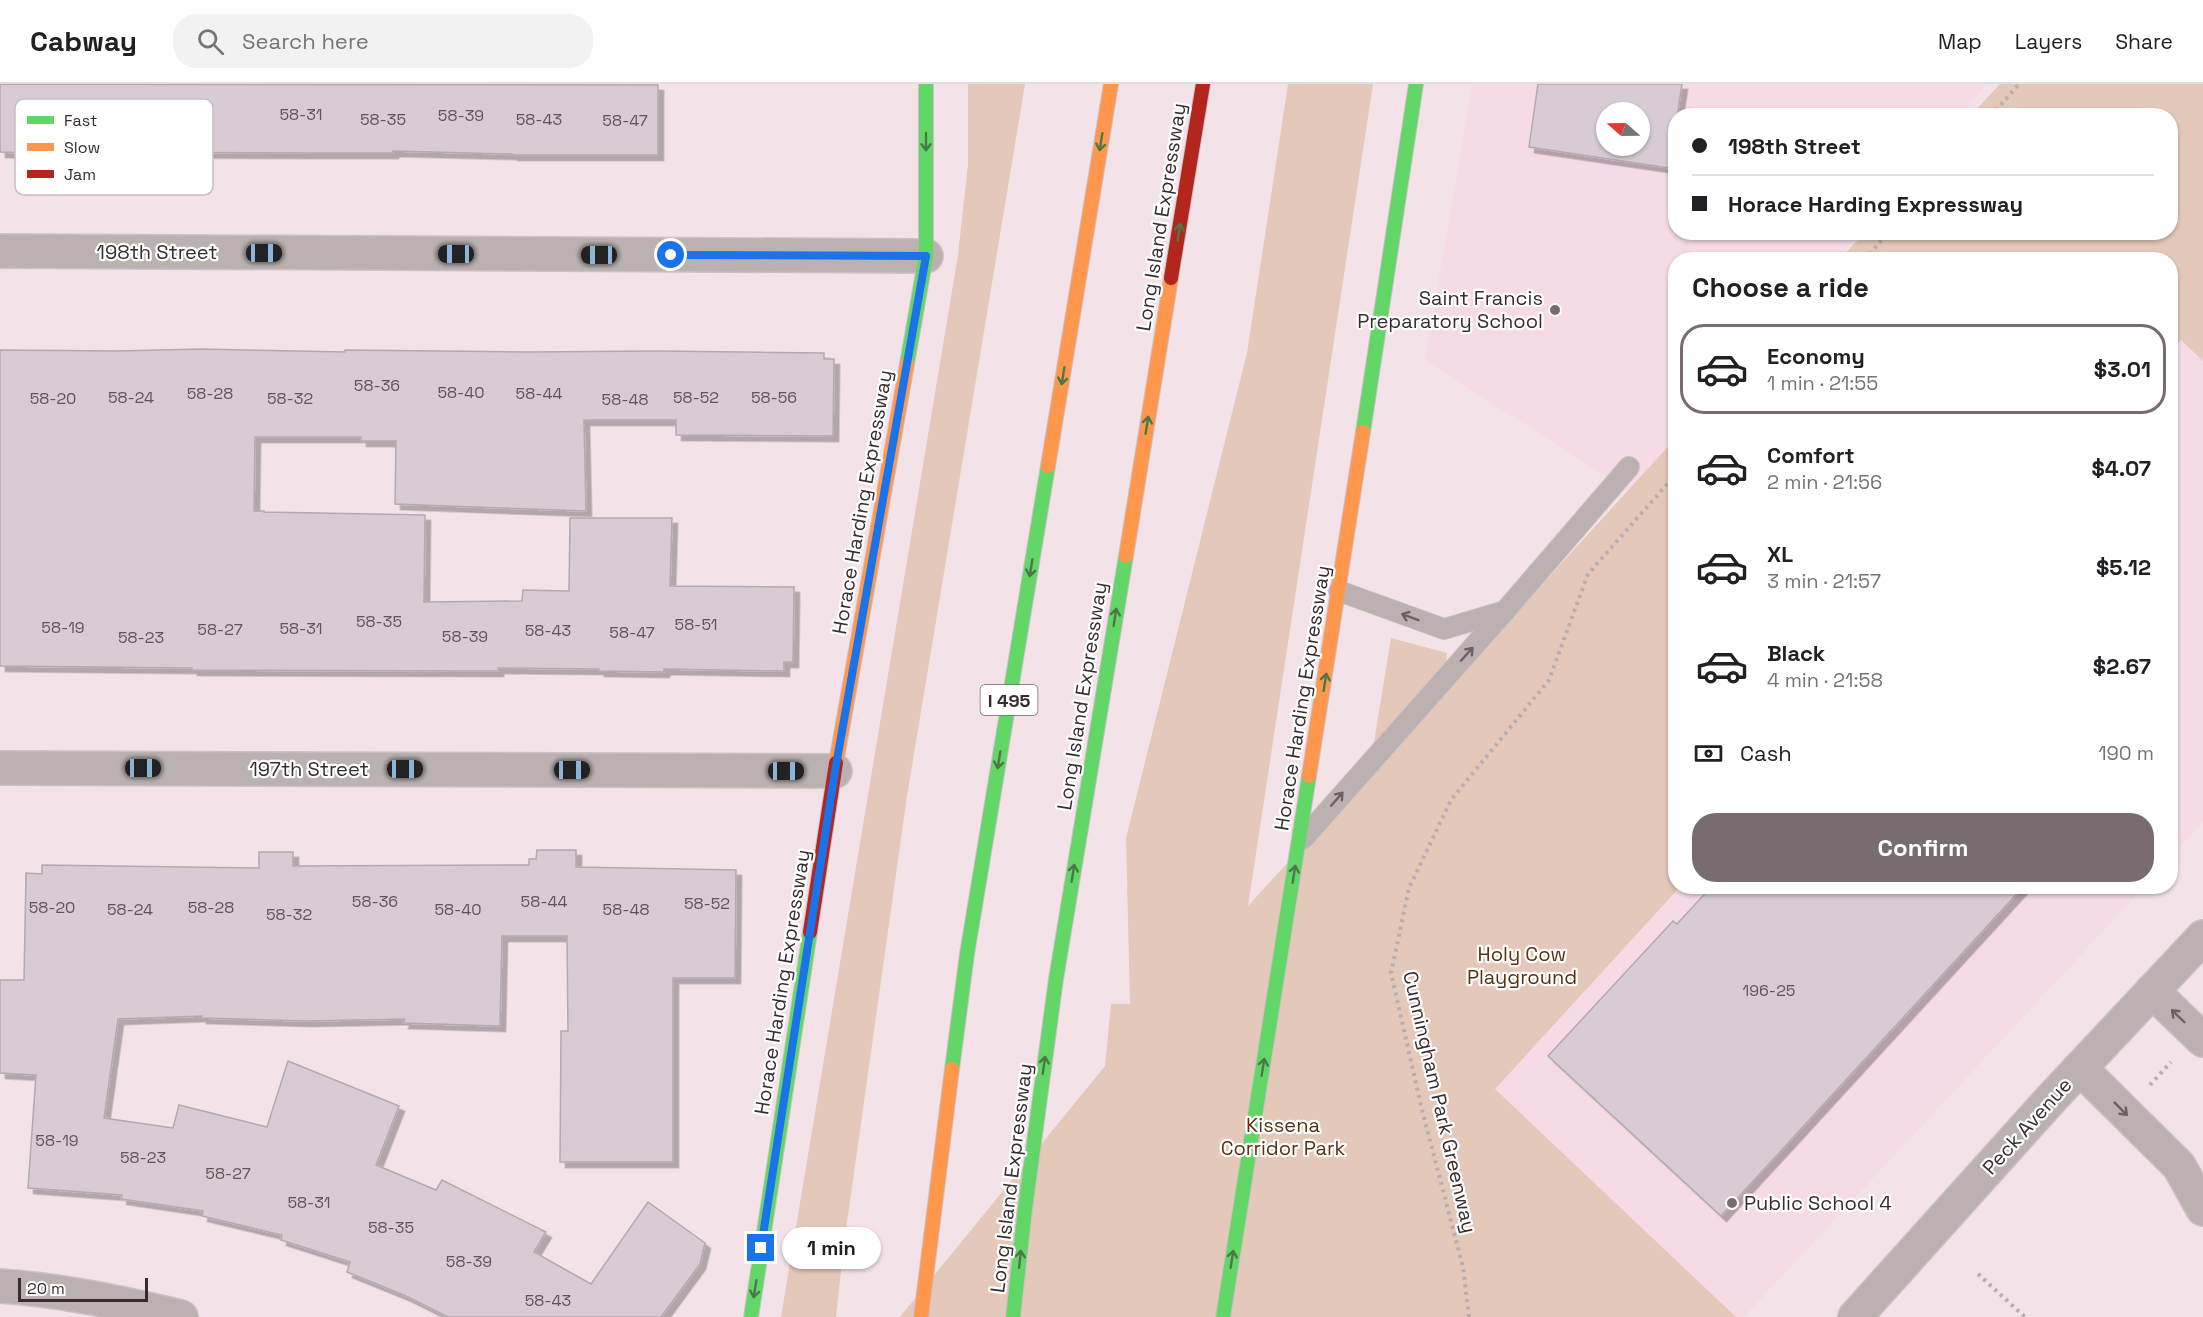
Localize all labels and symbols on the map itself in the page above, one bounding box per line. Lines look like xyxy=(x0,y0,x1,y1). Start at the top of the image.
legend xyxy=(15,99,213,195)
street label: Long Island Expressway xyxy=(1130,101,1192,333)
north arrow xyxy=(1596,102,1650,156)
house number: 58-31 xyxy=(280,104,322,125)
house number: 58-39 xyxy=(438,105,484,126)
house number: 58-35 xyxy=(360,109,406,130)
house number: 58-43 xyxy=(516,109,562,130)
text: Fast xyxy=(64,110,97,131)
house number: 58-47 xyxy=(602,110,648,131)
one-way arrow xyxy=(1095,131,1106,151)
one-way arrow xyxy=(920,132,932,152)
text: Slow xyxy=(64,137,100,158)
text: Jam xyxy=(64,164,96,185)
one-way arrow xyxy=(1173,223,1184,243)
street label: 198th Street xyxy=(97,239,217,265)
route start xyxy=(657,241,684,268)
car xyxy=(246,244,282,262)
car xyxy=(438,245,474,263)
car xyxy=(581,246,617,264)
place label: Saint Francis Preparatory School xyxy=(1357,285,1543,334)
marker: Saint Francis Preparatory School xyxy=(1548,303,1562,317)
one-way arrow xyxy=(1057,365,1068,385)
street label: Horace Harding Expressway xyxy=(826,368,898,636)
house number: 58-36 xyxy=(354,375,400,396)
house number: 58-40 xyxy=(437,382,485,403)
house number: 58-28 xyxy=(187,383,233,404)
house number: 58-44 xyxy=(516,383,562,404)
house number: 58-24 xyxy=(108,387,154,408)
house number: 58-52 xyxy=(673,387,719,408)
house number: 58-56 xyxy=(751,387,797,408)
house number: 58-20 xyxy=(30,388,76,409)
house number: 58-32 xyxy=(267,388,313,409)
house number: 58-48 xyxy=(602,389,648,410)
one-way arrow xyxy=(1142,415,1153,435)
one-way arrow xyxy=(1025,558,1036,577)
street label: Horace Harding Expressway xyxy=(1268,564,1336,832)
street label: Long Island Expressway xyxy=(1051,580,1113,812)
one-way arrow xyxy=(1110,608,1121,628)
house number: 58-35 xyxy=(356,611,402,632)
one-way arrow xyxy=(1401,611,1420,622)
house number: 58-51 xyxy=(675,614,717,635)
house number: 58-19 xyxy=(41,617,85,638)
house number: 58-31 xyxy=(280,618,322,639)
house number: 58-27 xyxy=(197,619,243,640)
house number: 58-43 xyxy=(525,620,571,641)
house number: 58-47 xyxy=(609,622,655,643)
house number: 58-39 xyxy=(442,626,488,647)
house number: 58-23 xyxy=(118,627,164,648)
one-way arrow xyxy=(1460,646,1474,661)
one-way arrow xyxy=(1320,672,1331,692)
road number: I 495 xyxy=(980,685,1038,715)
one-way arrow xyxy=(993,750,1004,770)
street label: 197th Street xyxy=(249,756,369,782)
car xyxy=(125,759,161,777)
car xyxy=(387,760,423,778)
car xyxy=(554,761,590,779)
car xyxy=(768,762,804,780)
one-way arrow xyxy=(1330,792,1344,807)
street label: Horace Harding Expressway xyxy=(748,848,816,1116)
one-way arrow xyxy=(1068,863,1079,883)
one-way arrow xyxy=(1289,865,1300,885)
house number: 58-36 xyxy=(352,891,398,912)
house number: 58-44 xyxy=(521,891,567,912)
house number: 58-52 xyxy=(684,893,730,914)
house number: 58-20 xyxy=(29,897,75,918)
house number: 58-28 xyxy=(188,897,234,918)
house number: 58-24 xyxy=(107,899,153,920)
house number: 58-40 xyxy=(434,899,482,920)
house number: 58-48 xyxy=(603,899,649,920)
house number: 58-32 xyxy=(266,904,312,925)
park label: Holy Cow Playground xyxy=(1467,941,1577,990)
street label: Cunningham Park Greenway xyxy=(1397,969,1483,1235)
house number: 196-25 xyxy=(1743,980,1795,1001)
one-way arrow xyxy=(2170,1008,2185,1023)
one-way arrow xyxy=(1039,1056,1050,1076)
one-way arrow xyxy=(1258,1057,1269,1077)
street label: Long Island Expressway xyxy=(984,1062,1038,1294)
street label: Peck Avenue xyxy=(1977,1072,2077,1180)
one-way arrow xyxy=(2114,1102,2129,1116)
park label: Kissena Corridor Park xyxy=(1221,1112,1346,1161)
house number: 58-19 xyxy=(35,1130,79,1151)
house number: 58-23 xyxy=(120,1147,166,1168)
house number: 58-27 xyxy=(205,1163,251,1184)
place label: Public School 4 xyxy=(1744,1190,1892,1216)
house number: 58-31 xyxy=(288,1192,330,1213)
marker: Public School 4 xyxy=(1725,1196,1739,1210)
house number: 58-35 xyxy=(368,1217,414,1238)
callout: 1 min xyxy=(782,1227,881,1269)
route end xyxy=(747,1234,774,1261)
one-way arrow xyxy=(1014,1249,1025,1269)
one-way arrow xyxy=(1227,1250,1238,1270)
house number: 58-39 xyxy=(446,1251,492,1272)
scale bar xyxy=(18,1275,148,1302)
one-way arrow xyxy=(749,1279,760,1299)
house number: 58-43 xyxy=(525,1290,571,1311)

